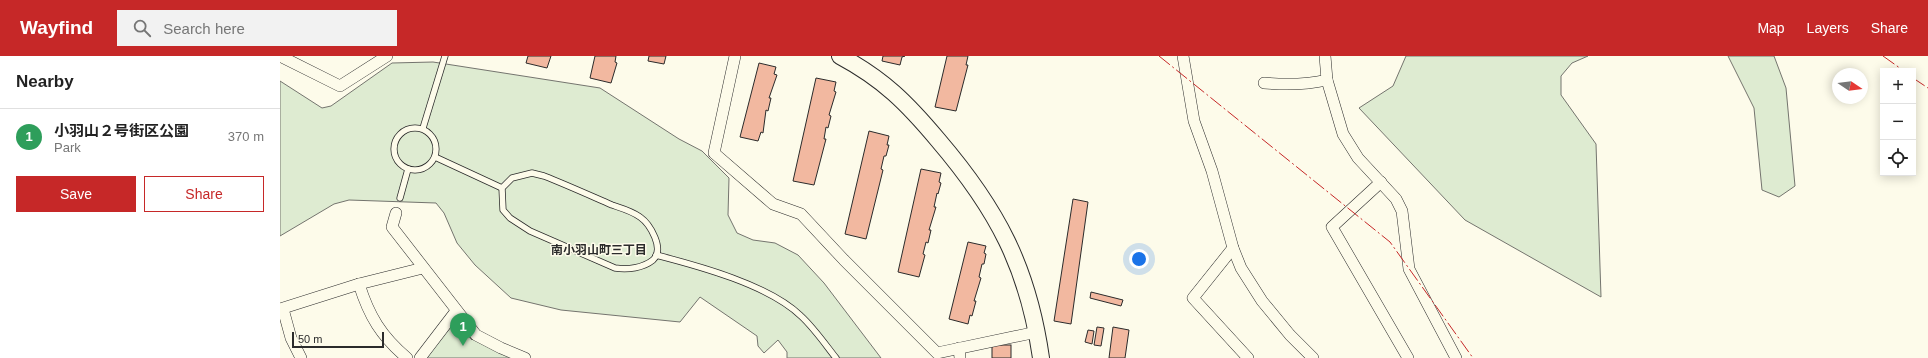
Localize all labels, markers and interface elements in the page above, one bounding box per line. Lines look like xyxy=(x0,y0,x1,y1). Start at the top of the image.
search box xyxy=(117,10,397,46)
text: Wayfind xyxy=(20,17,93,38)
icon: search xyxy=(131,17,153,39)
text: Search here xyxy=(163,20,245,37)
text: Map xyxy=(1757,20,1785,36)
text: Layers xyxy=(1807,20,1849,36)
text: Share xyxy=(1871,20,1908,36)
north arrow xyxy=(1832,68,1868,104)
map controls xyxy=(1880,68,1916,176)
button: + xyxy=(1880,68,1916,104)
text: Nearby xyxy=(16,72,74,91)
button: − xyxy=(1880,104,1916,140)
text: 小羽山２号街区公園 xyxy=(54,122,189,139)
text: 1 xyxy=(25,129,33,144)
text: 370 m xyxy=(228,129,264,144)
text: Park xyxy=(54,140,81,155)
button: locate xyxy=(1880,140,1916,176)
button: Save xyxy=(16,176,136,212)
button: Share xyxy=(144,176,264,212)
district label: 南小羽山町三丁目 xyxy=(551,243,647,257)
your location xyxy=(1129,249,1149,269)
pin: 1 xyxy=(450,313,476,346)
scale bar xyxy=(292,330,384,349)
text: 50 m xyxy=(298,333,322,345)

